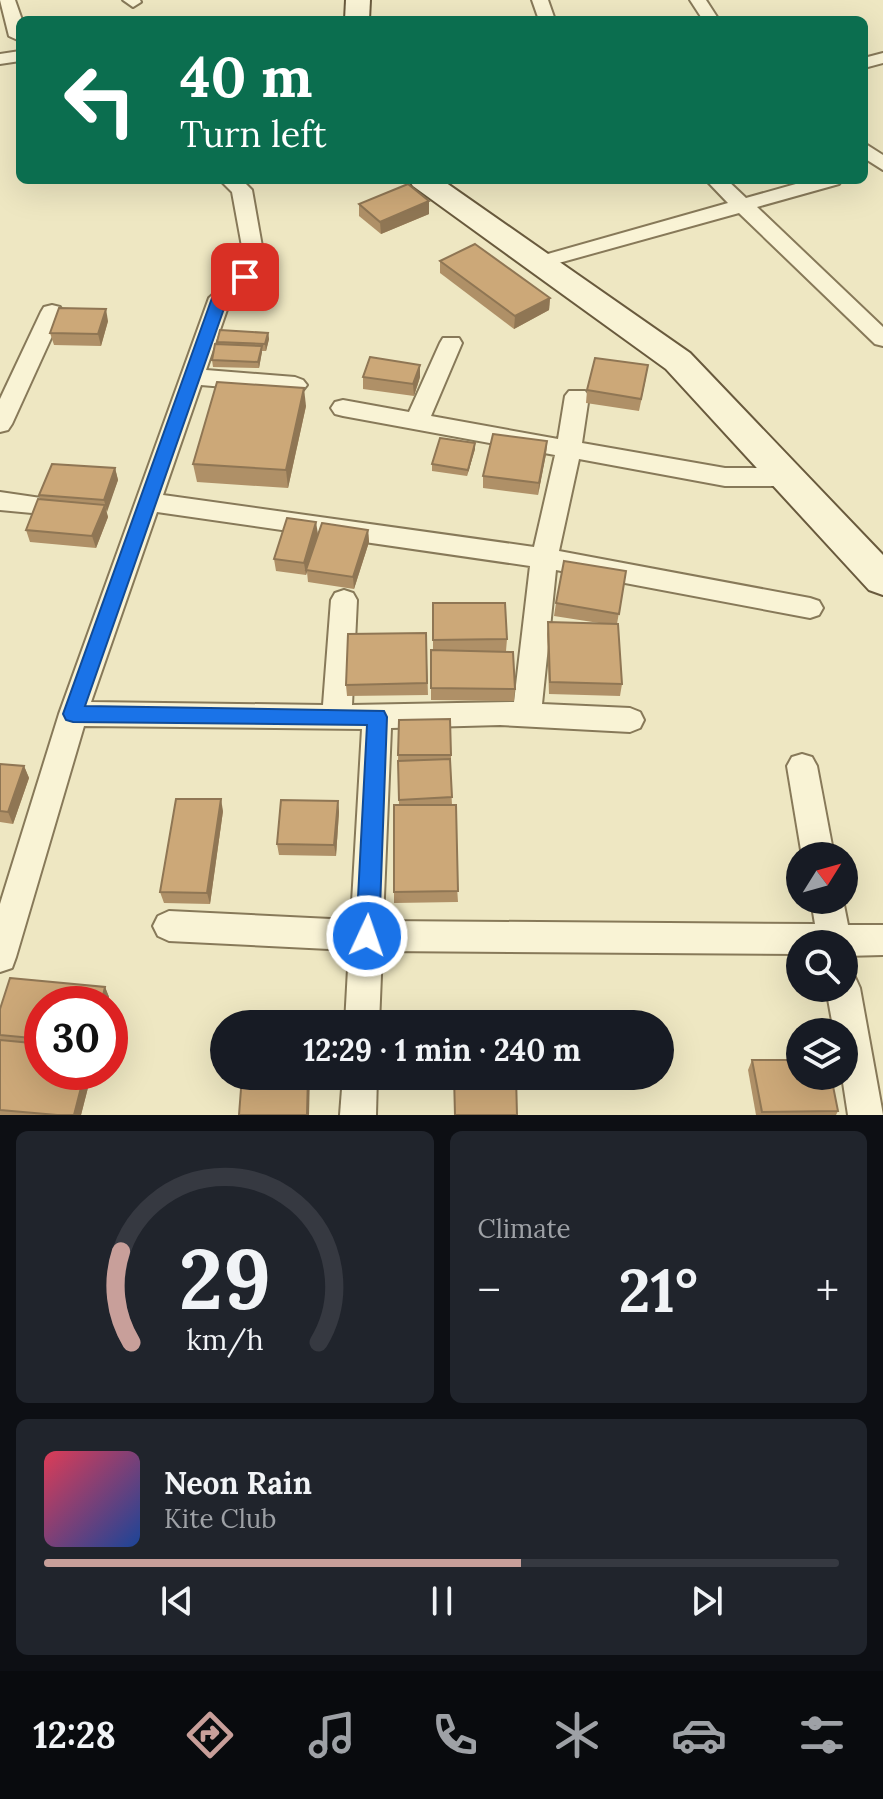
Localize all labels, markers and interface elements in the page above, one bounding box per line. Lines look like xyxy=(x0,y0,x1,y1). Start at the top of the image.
text: 40 m xyxy=(180,41,313,112)
icon: left xyxy=(48,48,152,152)
text: Turn left xyxy=(180,111,327,157)
pin xyxy=(211,243,279,311)
icon: arrive xyxy=(223,255,267,299)
north arrow xyxy=(786,842,858,914)
map controls xyxy=(786,842,858,1090)
position arrow xyxy=(325,894,409,978)
button: search xyxy=(786,930,858,1002)
speed limit sign: 30 xyxy=(24,986,128,1090)
button: layers xyxy=(786,1018,858,1090)
text: 12:29 · 1 min · 240 m xyxy=(303,1031,581,1069)
text: Climate xyxy=(478,1212,571,1245)
text: 29 xyxy=(179,1225,271,1332)
text: 21° xyxy=(619,1252,698,1328)
text: − xyxy=(478,1262,501,1318)
text: + xyxy=(816,1262,839,1318)
text: km/h xyxy=(186,1321,263,1358)
text: Neon Rain xyxy=(164,1464,312,1502)
text: Kite Club xyxy=(164,1502,276,1535)
icon: previous xyxy=(155,1579,199,1623)
icon: pause xyxy=(420,1579,464,1623)
icon: next xyxy=(685,1579,729,1623)
icon: directions xyxy=(182,1707,238,1763)
icon: music xyxy=(304,1707,360,1763)
icon: phone xyxy=(427,1707,483,1763)
icon: climate xyxy=(549,1707,605,1763)
icon: car xyxy=(671,1707,727,1763)
icon: filters xyxy=(794,1707,850,1763)
text: 12:28 xyxy=(33,1712,116,1758)

